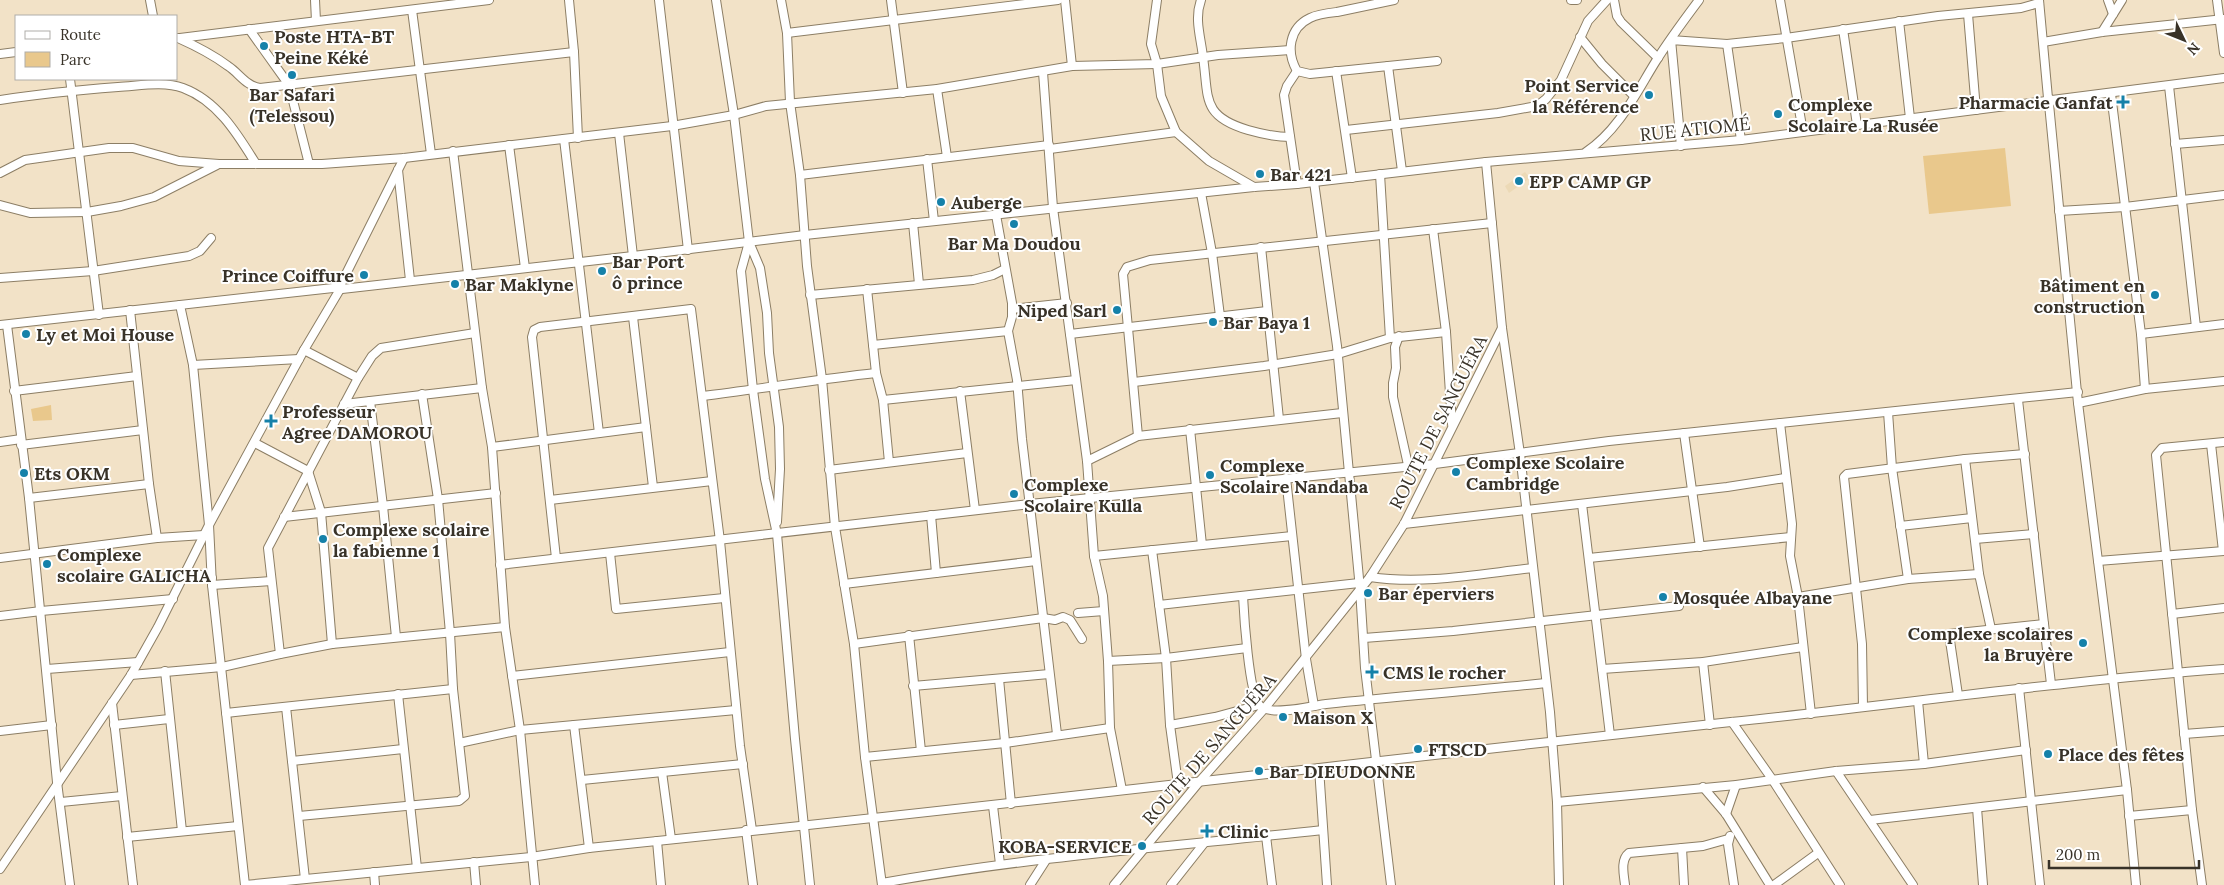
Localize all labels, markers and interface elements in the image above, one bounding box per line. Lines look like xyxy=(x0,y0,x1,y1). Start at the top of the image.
legend xyxy=(15,15,178,80)
north arrow xyxy=(2159,15,2209,65)
text: Route xyxy=(60,25,101,44)
place label: Poste HTA-BT Peine Kéké xyxy=(274,25,394,69)
text: N xyxy=(2183,39,2204,59)
marker: Poste HTA-BT Peine Kéké xyxy=(258,40,270,52)
text: Parc xyxy=(60,50,91,69)
marker: Bar Safari (Telessou) xyxy=(286,69,298,81)
place label: Point Service la Référence xyxy=(1524,74,1639,118)
place label: Bar Safari (Telessou) xyxy=(249,83,335,127)
marker: Point Service la Référence xyxy=(1643,89,1655,101)
place label: Pharmacie Ganfat xyxy=(1958,91,2114,114)
place label: Complexe Scolaire La Rusée xyxy=(1788,93,1939,137)
marker: Pharmacie Ganfat xyxy=(2117,96,2129,108)
marker: Complexe Scolaire La Rusée xyxy=(1772,108,1784,120)
street label: RUE ATIOMÉ xyxy=(1639,112,1751,146)
place label: Bar 421 xyxy=(1270,163,1331,186)
marker: Bar 421 xyxy=(1254,168,1266,180)
place label: EPP CAMP GP xyxy=(1529,170,1651,193)
marker: EPP CAMP GP xyxy=(1513,175,1525,187)
place label: Auberge xyxy=(951,191,1022,214)
marker: Auberge xyxy=(935,196,947,208)
marker: Bar Ma Doudou xyxy=(1008,218,1020,230)
place label: Bar Ma Doudou xyxy=(947,232,1081,255)
place label: Bar Port ô prince xyxy=(612,250,685,294)
place label: Prince Coiffure xyxy=(222,264,354,287)
marker: Bar Port ô prince xyxy=(596,265,608,277)
marker: Prince Coiffure xyxy=(358,269,370,281)
place label: Bar Maklyne xyxy=(465,273,574,296)
place label: Bâtiment en construction xyxy=(2034,274,2146,318)
marker: Bar Maklyne xyxy=(449,278,461,290)
marker: Bâtiment en construction xyxy=(2149,289,2161,301)
place label: Niped Sarl xyxy=(1017,299,1107,322)
marker: Niped Sarl xyxy=(1111,304,1123,316)
place label: Bar Baya 1 xyxy=(1223,311,1310,334)
marker: Bar Baya 1 xyxy=(1207,316,1219,328)
place label: Ly et Moi House xyxy=(36,323,175,346)
marker: Ly et Moi House xyxy=(20,328,32,340)
street label: ROUTE DE SANGUÉRA xyxy=(1384,330,1492,513)
place label: Professeur Agree DAMOROU xyxy=(282,400,433,444)
marker: Professeur Agree DAMOROU xyxy=(264,414,278,428)
place label: Complexe Scolaire Cambridge xyxy=(1466,451,1625,495)
place label: Complexe Scolaire Nandaba xyxy=(1220,454,1369,498)
place label: Ets OKM xyxy=(34,462,110,485)
marker: Complexe Scolaire Cambridge xyxy=(1450,466,1462,478)
marker: Ets OKM xyxy=(18,467,30,479)
marker: Complexe Scolaire Nandaba xyxy=(1204,469,1216,481)
place label: Complexe Scolaire Kulla xyxy=(1024,473,1143,517)
marker: Complexe Scolaire Kulla xyxy=(1008,488,1020,500)
place label: Complexe scolaire la fabienne 1 xyxy=(333,518,490,562)
marker: Complexe scolaire la fabienne 1 xyxy=(317,533,329,545)
place label: Complexe scolaire GALICHA xyxy=(57,543,211,587)
marker: Complexe scolaire GALICHA xyxy=(41,558,53,570)
place label: Bar éperviers xyxy=(1378,582,1495,605)
place label: Mosquée Albayane xyxy=(1673,586,1832,609)
marker: Bar éperviers xyxy=(1362,587,1374,599)
marker: Mosquée Albayane xyxy=(1657,591,1669,603)
place label: Complexe scolaires la Bruyère xyxy=(1908,622,2073,666)
marker: Complexe scolaires la Bruyère xyxy=(2077,637,2089,649)
place label: CMS le rocher xyxy=(1383,661,1506,684)
marker: CMS le rocher xyxy=(1365,665,1379,679)
street label: ROUTE DE SANGUÉRA xyxy=(1137,668,1281,829)
place label: Maison X xyxy=(1293,706,1374,729)
marker: Maison X xyxy=(1277,711,1289,723)
place label: FTSCD xyxy=(1428,738,1487,761)
marker: FTSCD xyxy=(1412,743,1424,755)
place label: Place des fêtes xyxy=(2058,743,2184,766)
marker: Place des fêtes xyxy=(2042,748,2054,760)
place label: Bar DIEUDONNE xyxy=(1269,760,1415,783)
marker: Bar DIEUDONNE xyxy=(1253,765,1265,777)
place label: Clinic xyxy=(1218,820,1269,843)
marker: Clinic xyxy=(1200,824,1214,838)
place label: KOBA-SERVICE xyxy=(998,835,1132,858)
scale bar xyxy=(2049,838,2199,870)
marker: KOBA-SERVICE xyxy=(1136,840,1148,852)
text: 200 m xyxy=(2056,845,2100,864)

